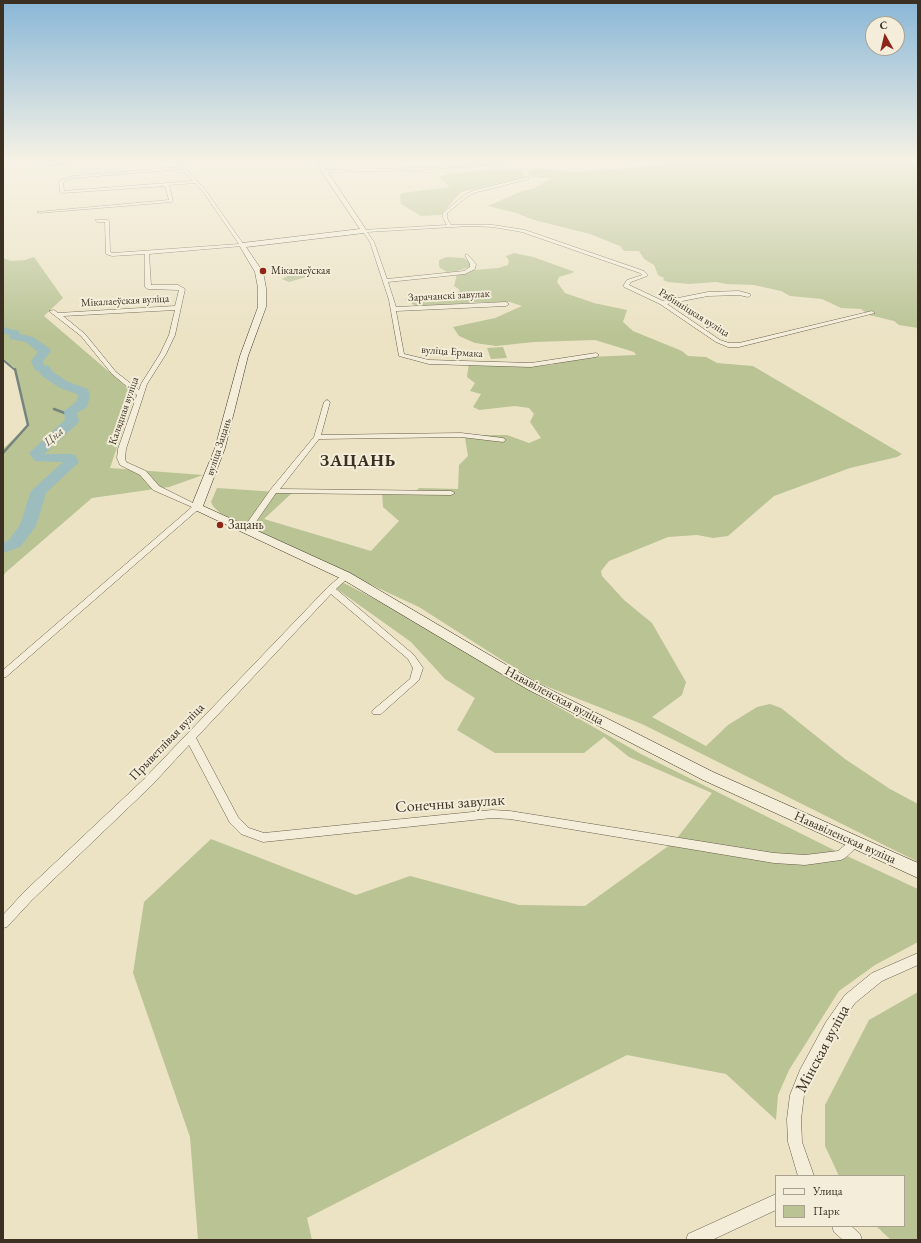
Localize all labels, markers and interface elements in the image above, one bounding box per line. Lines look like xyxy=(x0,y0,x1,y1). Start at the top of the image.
north arrow xyxy=(865,16,905,56)
text: С xyxy=(879,18,888,33)
place label: Мікалаеўская xyxy=(271,264,330,278)
marker: Мікалаеўская xyxy=(258,266,268,276)
street label: Рабінніцкая вуліца xyxy=(656,286,732,340)
street label: Зарачанскі завулак xyxy=(408,287,490,305)
street label: Мікалаеўская вуліца xyxy=(80,292,170,310)
street label: вуліца Ермака xyxy=(421,343,483,361)
street label: Калядная вуліца xyxy=(106,375,142,447)
street label: вуліца Зацань xyxy=(204,417,234,477)
water label: Цна xyxy=(41,424,67,450)
district label: ЗАЦАНЬ xyxy=(320,451,396,471)
place label: Зацань xyxy=(228,517,264,533)
marker: Зацань xyxy=(215,520,225,530)
street label: Нававіленская вуліца xyxy=(502,663,606,729)
street label: Прыветлівая вуліца xyxy=(126,700,208,784)
street label: Сонечны завулак xyxy=(395,791,505,817)
street label: Нававіленская вуліца xyxy=(792,809,898,867)
street label: Мінская вуліца xyxy=(792,1002,854,1096)
legend xyxy=(775,1175,905,1227)
text: Улица xyxy=(813,1183,843,1199)
text: Парк xyxy=(813,1203,840,1219)

